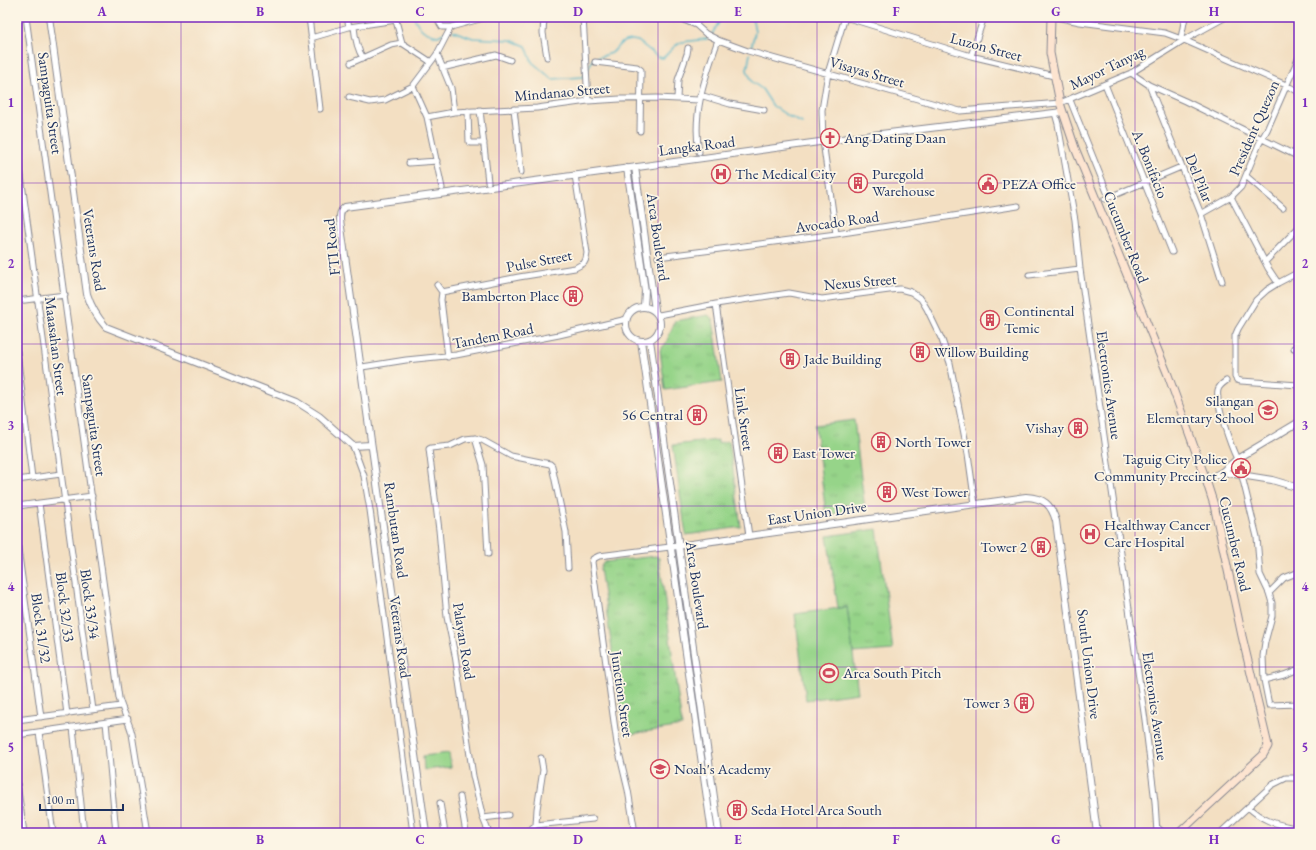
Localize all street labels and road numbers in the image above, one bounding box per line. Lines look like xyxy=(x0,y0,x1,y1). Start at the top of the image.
street label: Luzon Street xyxy=(948,28,1024,65)
street label: Mayor Tanyag xyxy=(1066,41,1148,94)
street label: Sampaguita Street xyxy=(34,51,67,155)
street label: Visayas Street xyxy=(827,52,907,91)
street label: President Quezon xyxy=(1224,77,1283,179)
street label: Mindanao Street xyxy=(513,78,611,105)
street label: A. Bonifacio xyxy=(1128,126,1173,201)
street label: Langka Road xyxy=(658,131,737,160)
street label: Del Pilar xyxy=(1181,151,1218,205)
street label: Cucumber Road xyxy=(1099,188,1154,286)
street label: Arca Boulevard xyxy=(643,191,674,283)
street label: Avocado Road xyxy=(793,206,880,237)
street label: Veterans Road xyxy=(79,207,110,293)
street label: FTI Road xyxy=(319,217,344,277)
street label: Pulse Street xyxy=(504,245,574,276)
street label: Nexus Street xyxy=(823,269,897,294)
street label: Maaasahan Street xyxy=(41,295,72,397)
street label: Tandem Road xyxy=(451,318,535,353)
street label: Electronics Avenue xyxy=(1092,329,1127,441)
street label: Sampaguita Street xyxy=(78,373,111,477)
street label: Link Street xyxy=(731,386,758,452)
street label: Rambutan Road xyxy=(380,481,413,580)
street label: Cucumber Road xyxy=(1215,494,1256,594)
street label: East Union Drive xyxy=(766,496,868,529)
street label: Arca Boulevard xyxy=(682,539,713,631)
street label: Block 33/34 xyxy=(76,568,105,641)
street label: Block 32/33 xyxy=(52,571,79,643)
street label: Block 31/32 xyxy=(27,592,56,665)
street label: Veterans Road xyxy=(385,594,416,680)
street label: Palayan Road xyxy=(449,601,480,681)
street label: South Union Drive xyxy=(1073,608,1106,720)
street label: Junction Street xyxy=(607,648,638,738)
street label: Electronics Avenue xyxy=(1138,650,1173,762)

